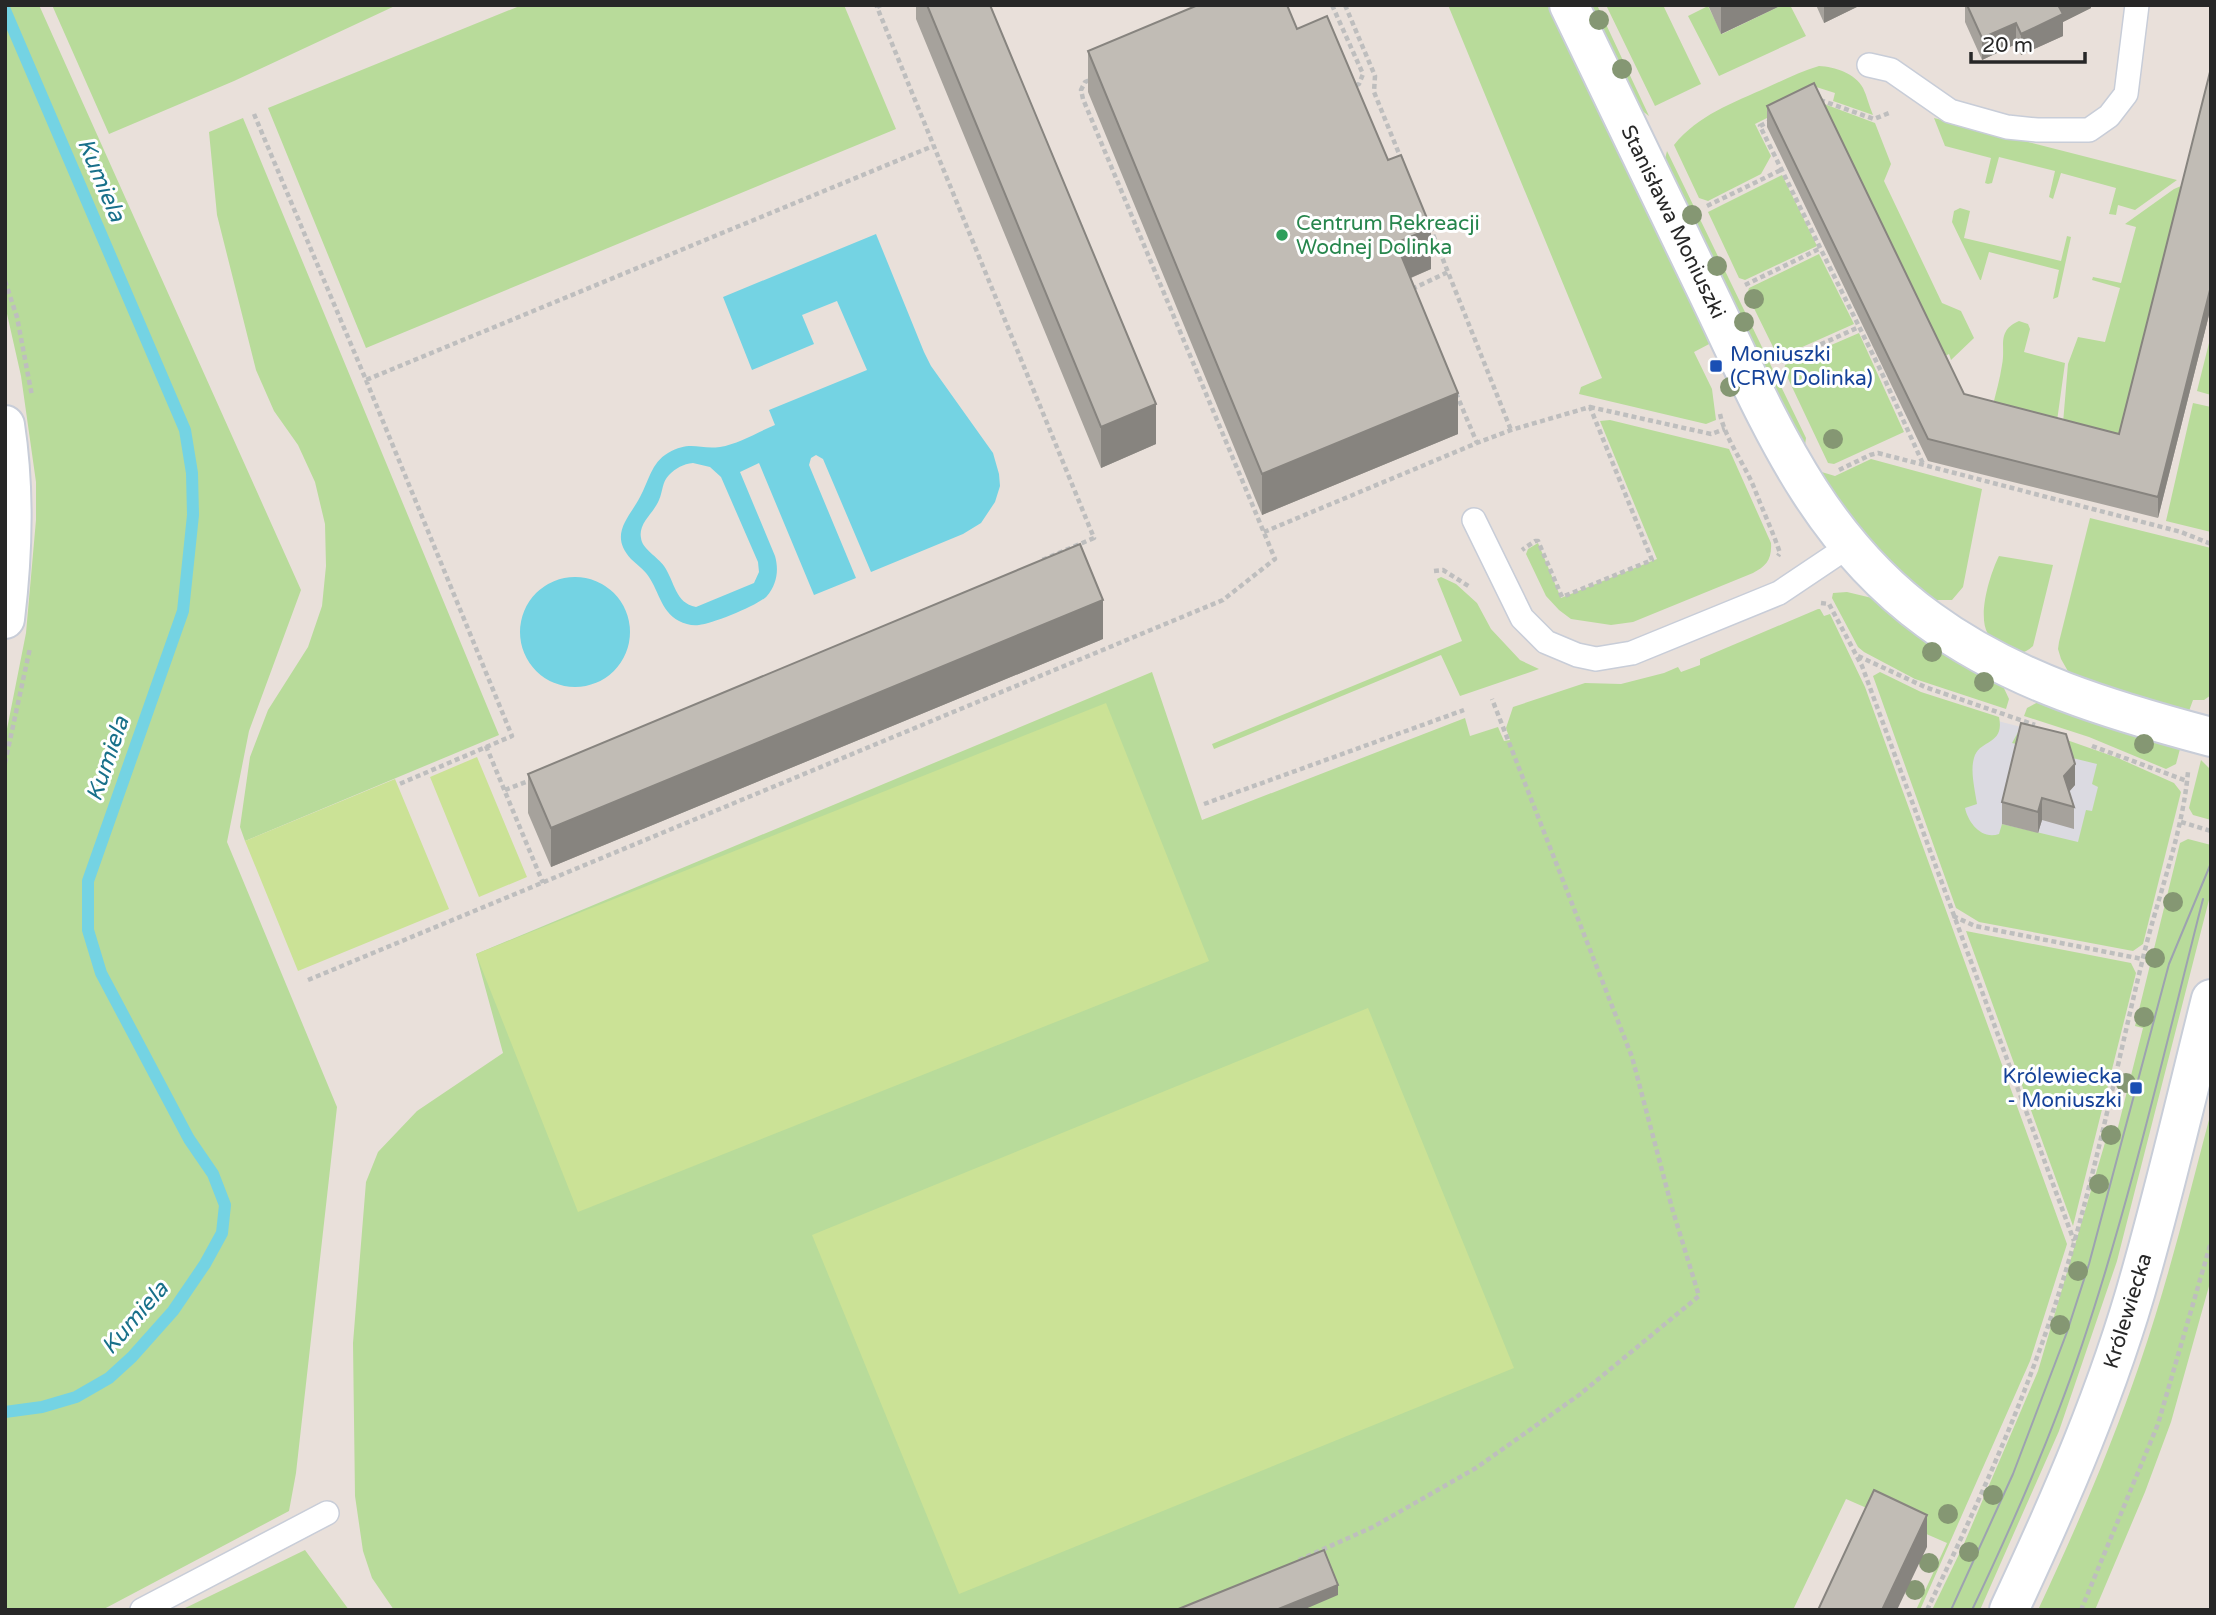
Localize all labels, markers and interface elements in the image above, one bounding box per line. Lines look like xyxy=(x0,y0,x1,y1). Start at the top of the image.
scale bar xyxy=(1971,21,2085,65)
text: 20 m xyxy=(1982,33,2033,58)
street label: Stanisława Moniuszki xyxy=(1615,121,1731,323)
water label: Kumiela xyxy=(71,134,131,227)
place label: Centrum Rekreacji Wodnej Dolinka xyxy=(1296,211,1480,260)
marker: Centrum Rekreacji Wodnej Dolinka xyxy=(1274,227,1290,243)
place label: Moniuszki (CRW Dolinka) xyxy=(1730,342,1873,391)
marker: Moniuszki (CRW Dolinka) xyxy=(1708,358,1724,374)
water label: Kumiela xyxy=(80,712,136,805)
place label: Królewiecka - Moniuszki xyxy=(2002,1064,2122,1113)
marker: Królewiecka - Moniuszki xyxy=(2128,1080,2144,1096)
street label: Królewiecka xyxy=(2099,1250,2157,1372)
water label: Kumiela xyxy=(96,1275,175,1360)

